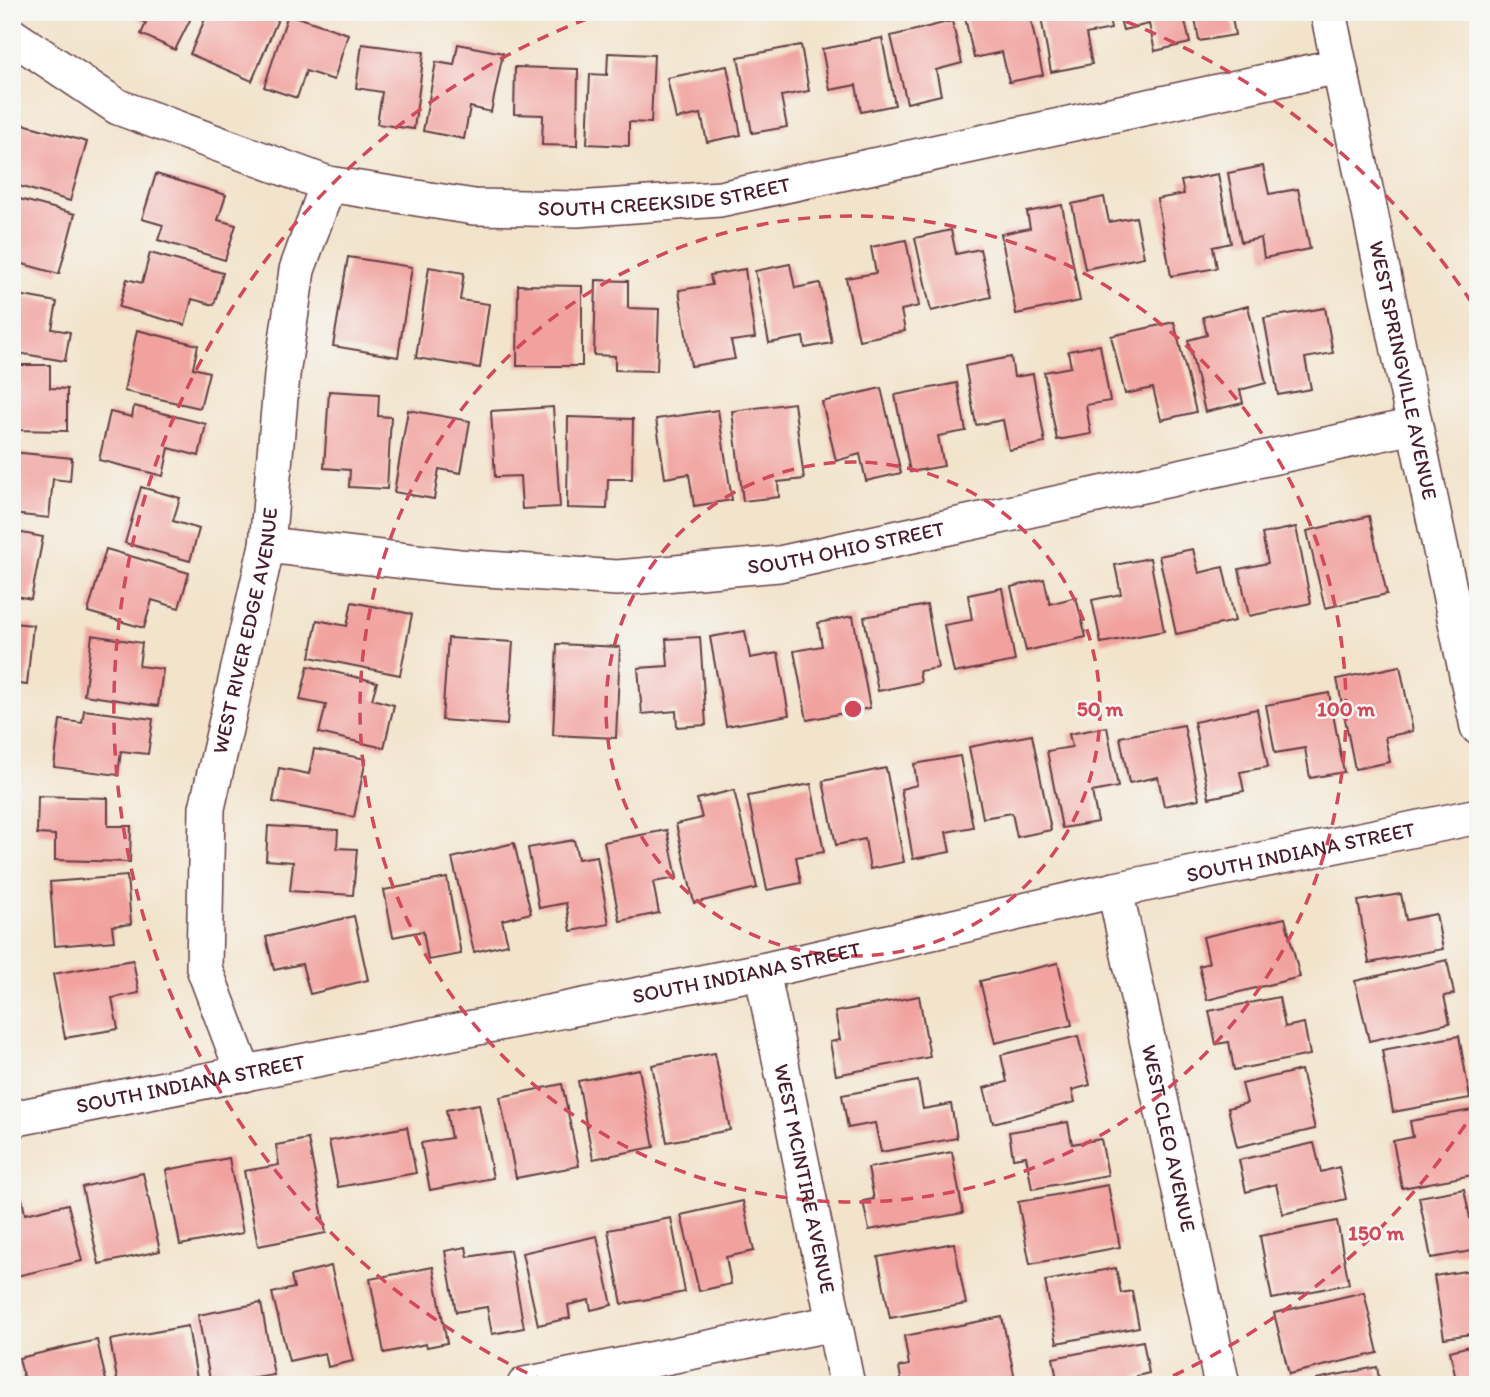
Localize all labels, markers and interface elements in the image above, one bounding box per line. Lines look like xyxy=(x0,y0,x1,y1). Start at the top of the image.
street label: SOUTH CREEKSIDE STREET xyxy=(538,171,793,221)
street label: WEST SPRINGVILLE AVENUE xyxy=(1364,238,1443,502)
street label: WEST RIVER EDGE AVENUE xyxy=(207,506,282,756)
street label: SOUTH OHIO STREET xyxy=(746,515,947,579)
text: 50 m xyxy=(1077,696,1124,721)
text: 100 m xyxy=(1317,696,1375,721)
centre of rings xyxy=(841,697,865,721)
street label: SOUTH INDIANA STREET xyxy=(1184,816,1417,887)
street label: SOUTH INDIANA STREET xyxy=(630,936,863,1008)
street label: WEST CLEO AVENUE xyxy=(1137,1042,1202,1234)
street label: SOUTH INDIANA STREET xyxy=(74,1048,307,1118)
street label: WEST MCINTIRE AVENUE xyxy=(769,1061,841,1296)
text: 150 m xyxy=(1348,1220,1404,1245)

